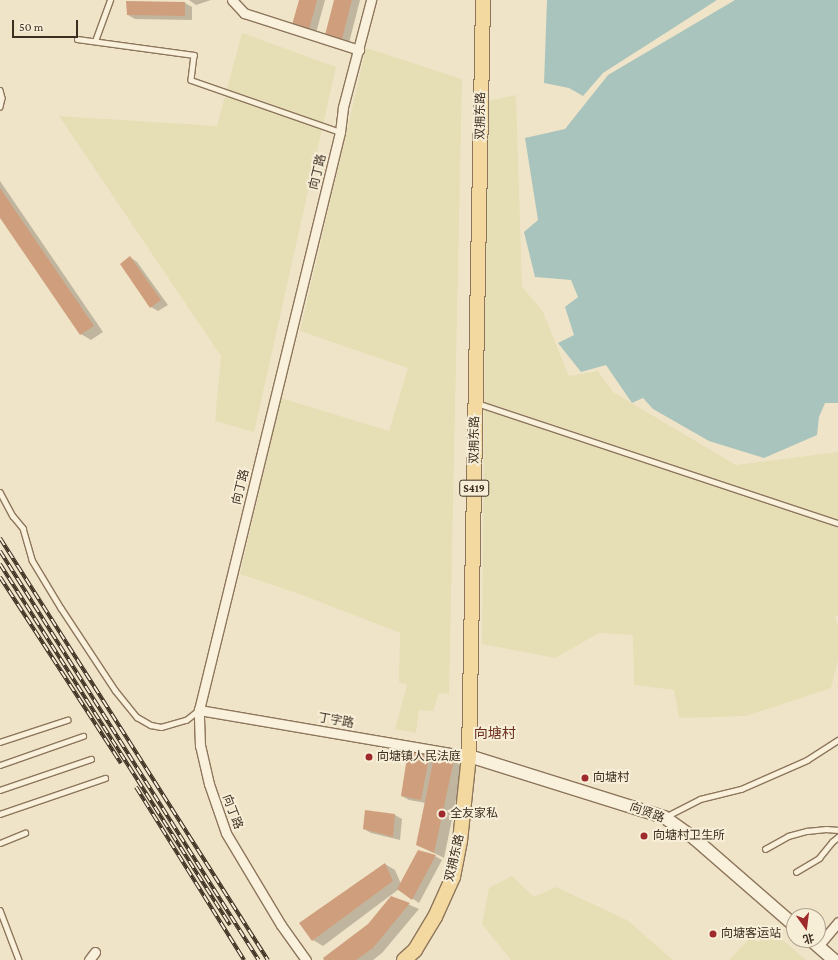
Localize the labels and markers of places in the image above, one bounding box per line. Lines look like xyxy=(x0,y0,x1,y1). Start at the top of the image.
place label: 向塘镇人民法庭 xyxy=(377,750,461,764)
marker: 向塘镇人民法庭 xyxy=(364,752,374,762)
place label: 向塘村 xyxy=(593,771,629,785)
marker: 向塘村 xyxy=(580,773,590,783)
place label: 全友家私 xyxy=(450,807,498,821)
marker: 全友家私 xyxy=(437,809,447,819)
place label: 向塘村卫生所 xyxy=(653,829,725,843)
marker: 向塘村卫生所 xyxy=(638,830,650,842)
place label: 向塘客运站 xyxy=(721,927,781,941)
marker: 向塘客运站 xyxy=(708,929,718,939)

